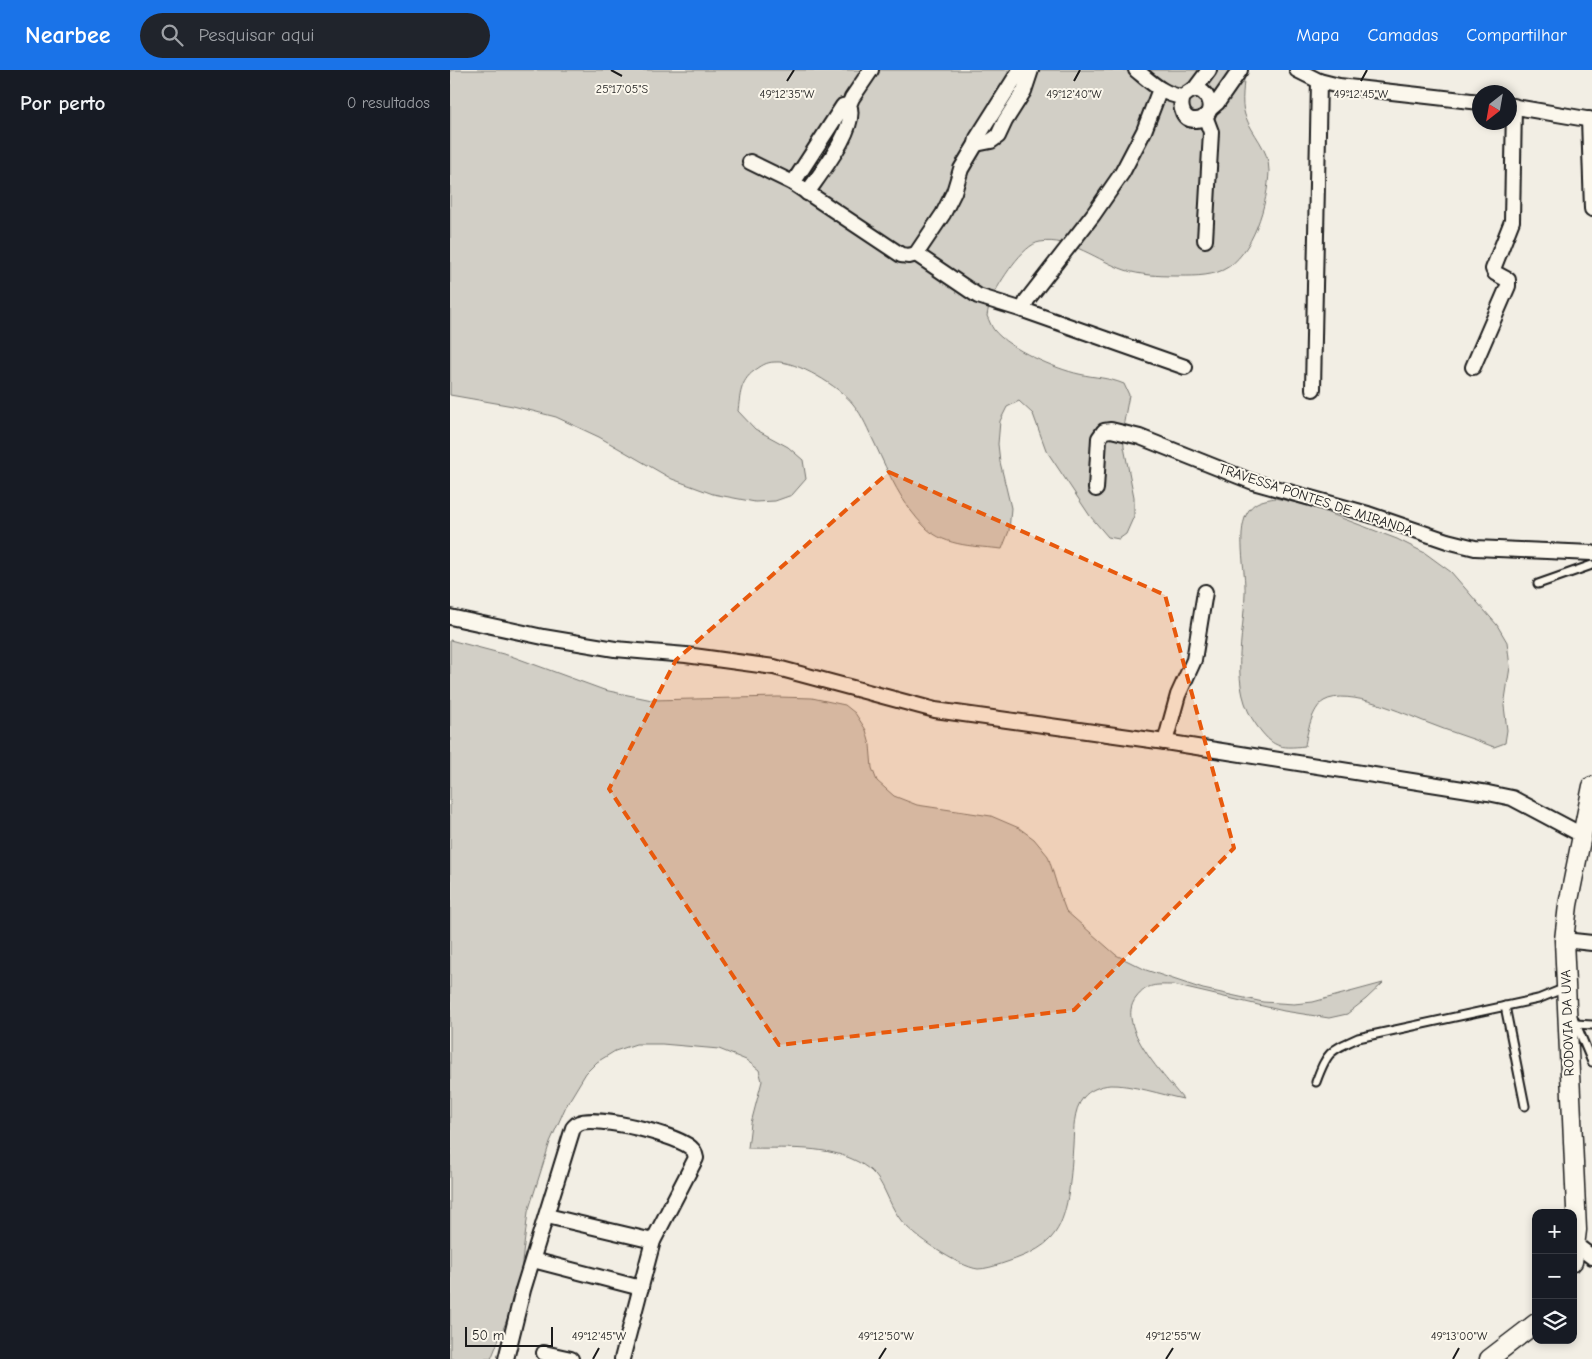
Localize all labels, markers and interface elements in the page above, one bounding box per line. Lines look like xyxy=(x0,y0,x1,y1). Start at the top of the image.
search box xyxy=(140,13,490,58)
text: Nearbee xyxy=(25,21,110,49)
icon: search xyxy=(158,21,186,49)
text: Pesquisar aqui xyxy=(198,24,315,46)
text: Mapa xyxy=(1296,25,1339,46)
text: Camadas xyxy=(1367,25,1438,46)
text: Compartilhar xyxy=(1466,25,1567,46)
text: 25°17'05"S xyxy=(596,82,649,96)
north arrow xyxy=(1472,85,1517,130)
text: 49°12'35"W xyxy=(760,87,815,101)
text: 49°12'40"W xyxy=(1046,87,1102,101)
text: 49°12'45"W xyxy=(1334,87,1389,101)
text: Por perto xyxy=(20,91,105,115)
text: 0 resultados xyxy=(347,94,430,112)
street label: TRAVESSA PONTES DE MIRANDA xyxy=(1217,460,1415,539)
street label: RODOVIA DA UVA xyxy=(1557,969,1578,1077)
map controls xyxy=(1532,1209,1577,1344)
button: + xyxy=(1532,1209,1577,1254)
button: − xyxy=(1532,1254,1577,1299)
button: layers xyxy=(1532,1299,1577,1344)
scale bar xyxy=(465,1324,552,1347)
text: 50 m xyxy=(472,1327,504,1344)
text: 49°12'45"W xyxy=(572,1329,627,1343)
text: 49°12'50"W xyxy=(858,1329,915,1343)
text: 49°12'55"W xyxy=(1145,1329,1201,1343)
text: 49°13'00"W xyxy=(1431,1329,1488,1343)

